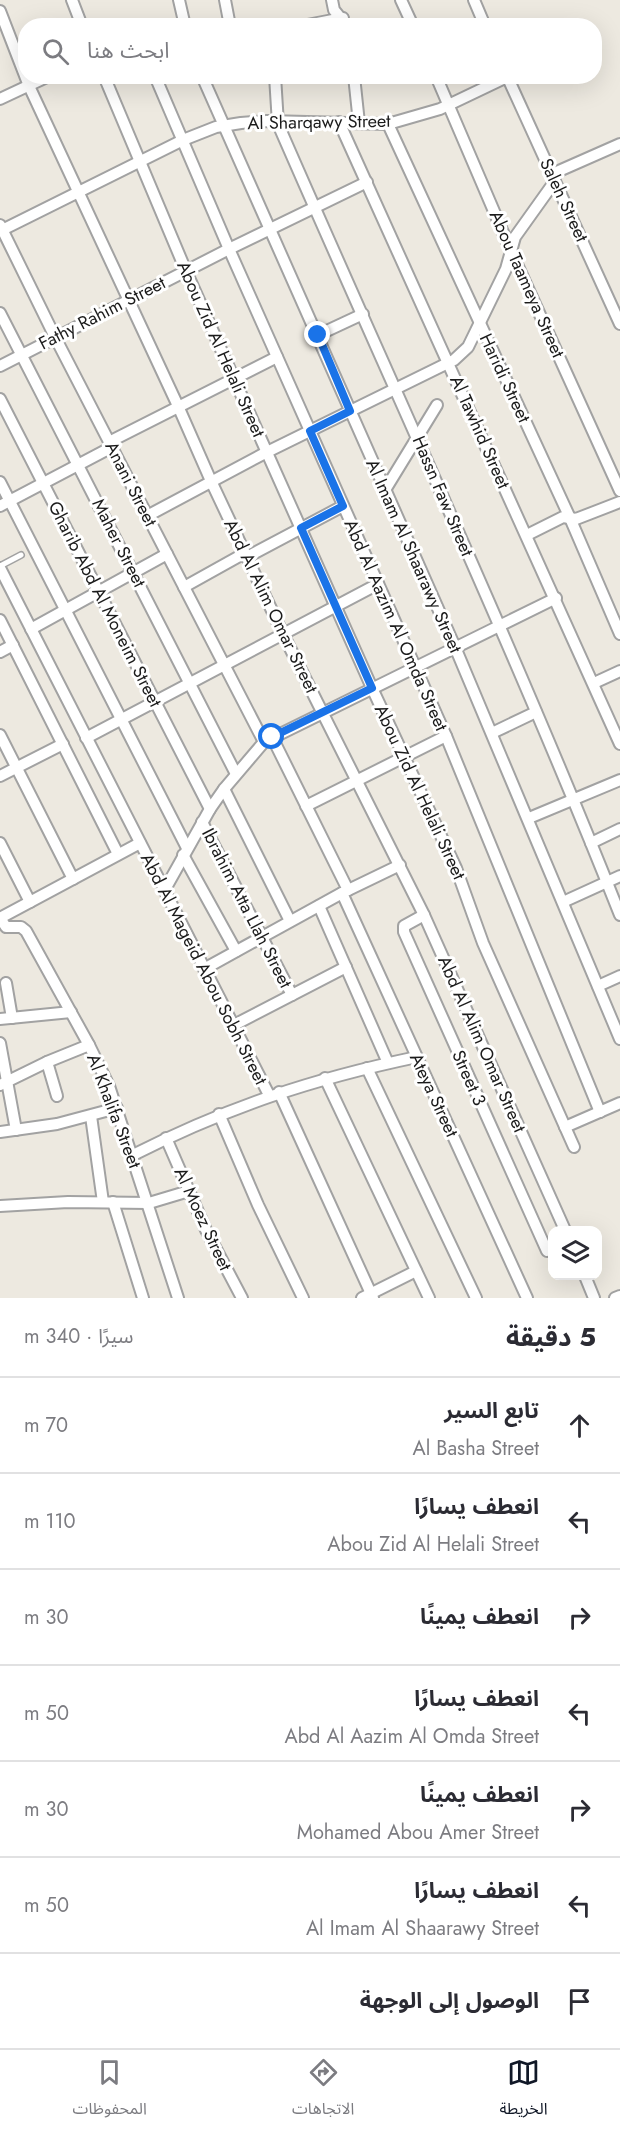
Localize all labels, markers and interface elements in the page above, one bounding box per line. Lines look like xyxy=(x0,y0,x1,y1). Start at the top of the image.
search box xyxy=(18,18,602,84)
text: ابحث هنا xyxy=(87,34,169,66)
icon: search xyxy=(39,35,72,68)
street label: Al Sharqawy Street xyxy=(247,108,391,136)
street label: Saleh Street xyxy=(533,154,595,247)
street label: Abou Taameya Street xyxy=(483,206,571,362)
street label: Abou Zid Al Helali Street xyxy=(170,257,272,442)
street label: Fathy Rahim Street xyxy=(34,269,171,356)
route end xyxy=(304,321,330,347)
street label: Haridi Street xyxy=(473,329,537,427)
street label: Al Tawhid Street xyxy=(443,371,517,493)
street label: Hassn Faw Street xyxy=(406,432,480,561)
street label: Anani Street xyxy=(98,437,164,532)
street label: Al Imam Al Shaarawy Street xyxy=(359,455,469,658)
street label: Maher Street xyxy=(86,494,153,592)
street label: Gharib Abd Al Moneim Street xyxy=(42,497,169,712)
street label: Abd Al Alim Omar Street xyxy=(217,515,325,698)
street label: Abd Al Aazim Al Omda Street xyxy=(338,515,455,736)
street label: Abou Zid Al Helali Street xyxy=(368,700,472,884)
route start xyxy=(258,723,284,749)
street label: Ibrahim Atta Llah Street xyxy=(195,824,299,993)
street label: Abd Al Mageid Abou Sobh Street xyxy=(134,849,274,1090)
street label: Abd Al Alim Omar Street xyxy=(431,952,533,1137)
street label: Street 3 xyxy=(445,1046,493,1110)
street label: Ateya Street xyxy=(403,1049,465,1142)
street label: Al Khalifa Street xyxy=(80,1050,148,1173)
street label: Al Moez Street xyxy=(168,1163,239,1276)
map controls xyxy=(548,1226,602,1280)
button: layers xyxy=(548,1226,602,1280)
text: 5 دقيقة xyxy=(506,1318,596,1356)
text: سيرًا · 340 m xyxy=(24,1322,134,1351)
text: تابع السير xyxy=(444,1394,539,1426)
icon: ahead xyxy=(563,1409,596,1442)
text: 70 m xyxy=(24,1411,68,1440)
text: Al Basha Street xyxy=(413,1434,539,1463)
text: انعطف يسارًا xyxy=(414,1490,539,1522)
icon: left xyxy=(563,1505,596,1538)
text: 110 m xyxy=(24,1507,76,1536)
text: Abou Zid Al Helali Street xyxy=(327,1530,539,1559)
text: انعطف يمينًا xyxy=(420,1600,539,1632)
icon: right xyxy=(563,1601,596,1634)
text: 30 m xyxy=(24,1603,69,1632)
text: انعطف يسارًا xyxy=(414,1682,539,1714)
icon: left xyxy=(563,1697,596,1730)
text: 50 m xyxy=(24,1699,69,1728)
text: Abd Al Aazim Al Omda Street xyxy=(284,1722,539,1751)
text: انعطف يمينًا xyxy=(420,1778,539,1810)
icon: right xyxy=(563,1793,596,1826)
text: 30 m xyxy=(24,1795,69,1824)
text: Mohamed Abou Amer Street xyxy=(297,1818,539,1847)
text: انعطف يسارًا xyxy=(414,1874,539,1906)
icon: left xyxy=(563,1889,596,1922)
text: 50 m xyxy=(24,1891,69,1920)
text: Al Imam Al Shaarawy Street xyxy=(306,1914,539,1943)
text: الوصول إلى الوجهة xyxy=(360,1984,539,2016)
icon: arrive xyxy=(563,1985,596,2018)
tab: المحفوظات xyxy=(73,2056,147,2126)
tab: الاتجاهات xyxy=(292,2056,354,2126)
tab: الخريطة xyxy=(500,2056,547,2126)

